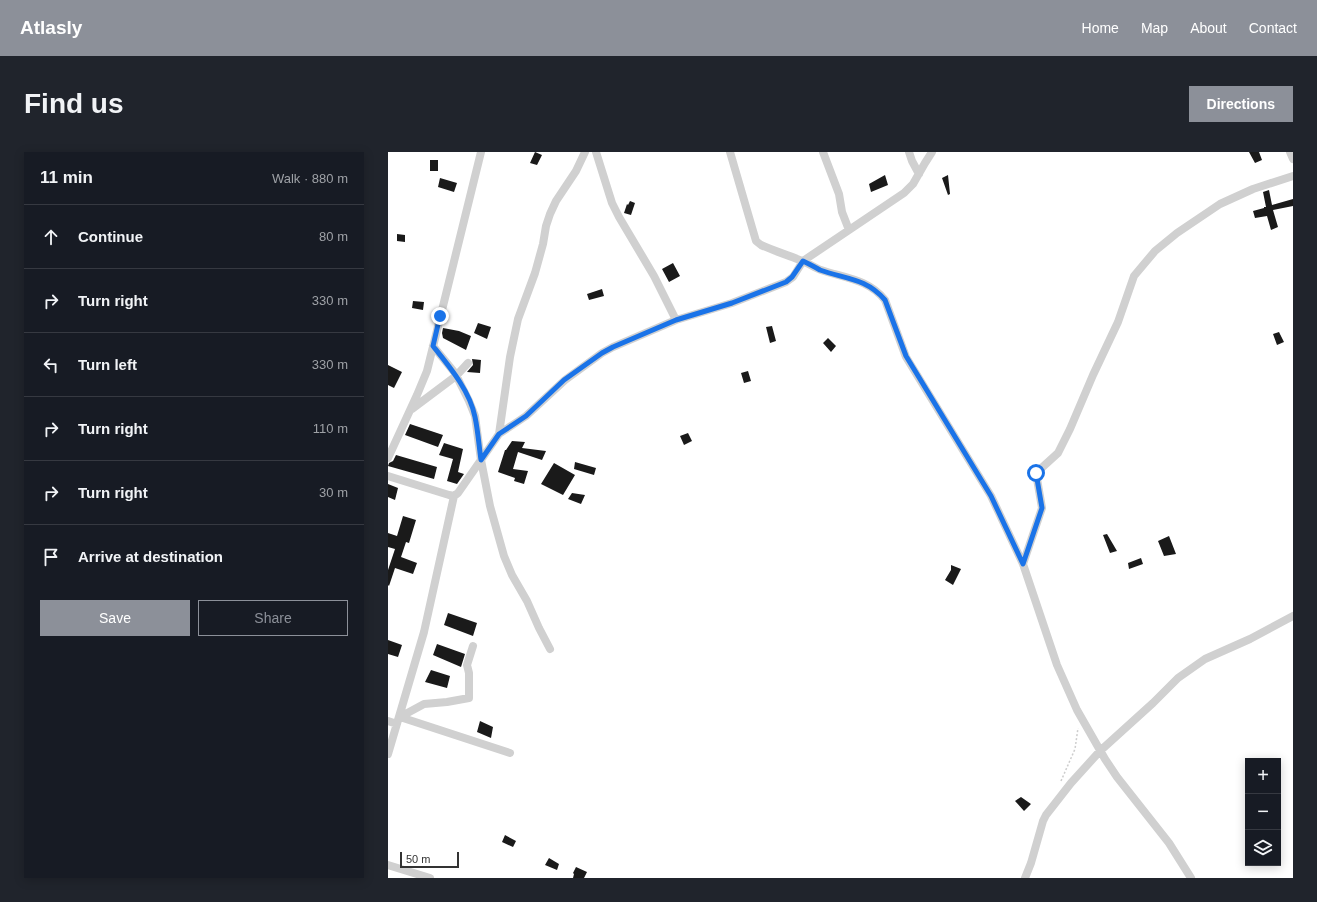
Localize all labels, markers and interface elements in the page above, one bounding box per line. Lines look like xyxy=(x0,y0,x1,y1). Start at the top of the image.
text: Atlasly xyxy=(20,17,82,38)
text: Home xyxy=(1082,20,1119,36)
text: Map xyxy=(1141,20,1168,36)
text: About xyxy=(1190,20,1227,36)
text: Contact xyxy=(1249,20,1297,36)
button: Directions xyxy=(1189,86,1293,122)
text: Find us xyxy=(24,88,124,119)
text: 11 min xyxy=(40,168,93,187)
text: Walk · 880 m xyxy=(272,171,348,186)
icon: ahead xyxy=(40,226,62,248)
text: Continue xyxy=(78,228,143,245)
text: 80 m xyxy=(319,229,348,244)
icon: right xyxy=(40,290,62,312)
text: Turn right xyxy=(78,292,148,309)
text: 330 m xyxy=(312,293,348,308)
route end xyxy=(431,307,449,325)
icon: left xyxy=(40,354,62,376)
text: Turn left xyxy=(78,356,137,373)
text: 330 m xyxy=(312,357,348,372)
icon: right xyxy=(40,418,62,440)
text: Turn right xyxy=(78,420,148,437)
text: 110 m xyxy=(313,421,348,436)
route start xyxy=(1027,464,1045,482)
icon: right xyxy=(40,482,62,504)
text: Turn right xyxy=(78,484,148,501)
text: 30 m xyxy=(319,485,348,500)
icon: arrive xyxy=(40,546,62,568)
text: Arrive at destination xyxy=(78,548,223,565)
button: Save xyxy=(40,600,190,636)
button: Share xyxy=(198,600,348,636)
map controls xyxy=(1245,758,1281,866)
button: + xyxy=(1245,758,1281,794)
button: − xyxy=(1245,794,1281,830)
button: layers xyxy=(1245,830,1281,866)
scale bar xyxy=(400,850,459,869)
text: 50 m xyxy=(406,853,430,865)

